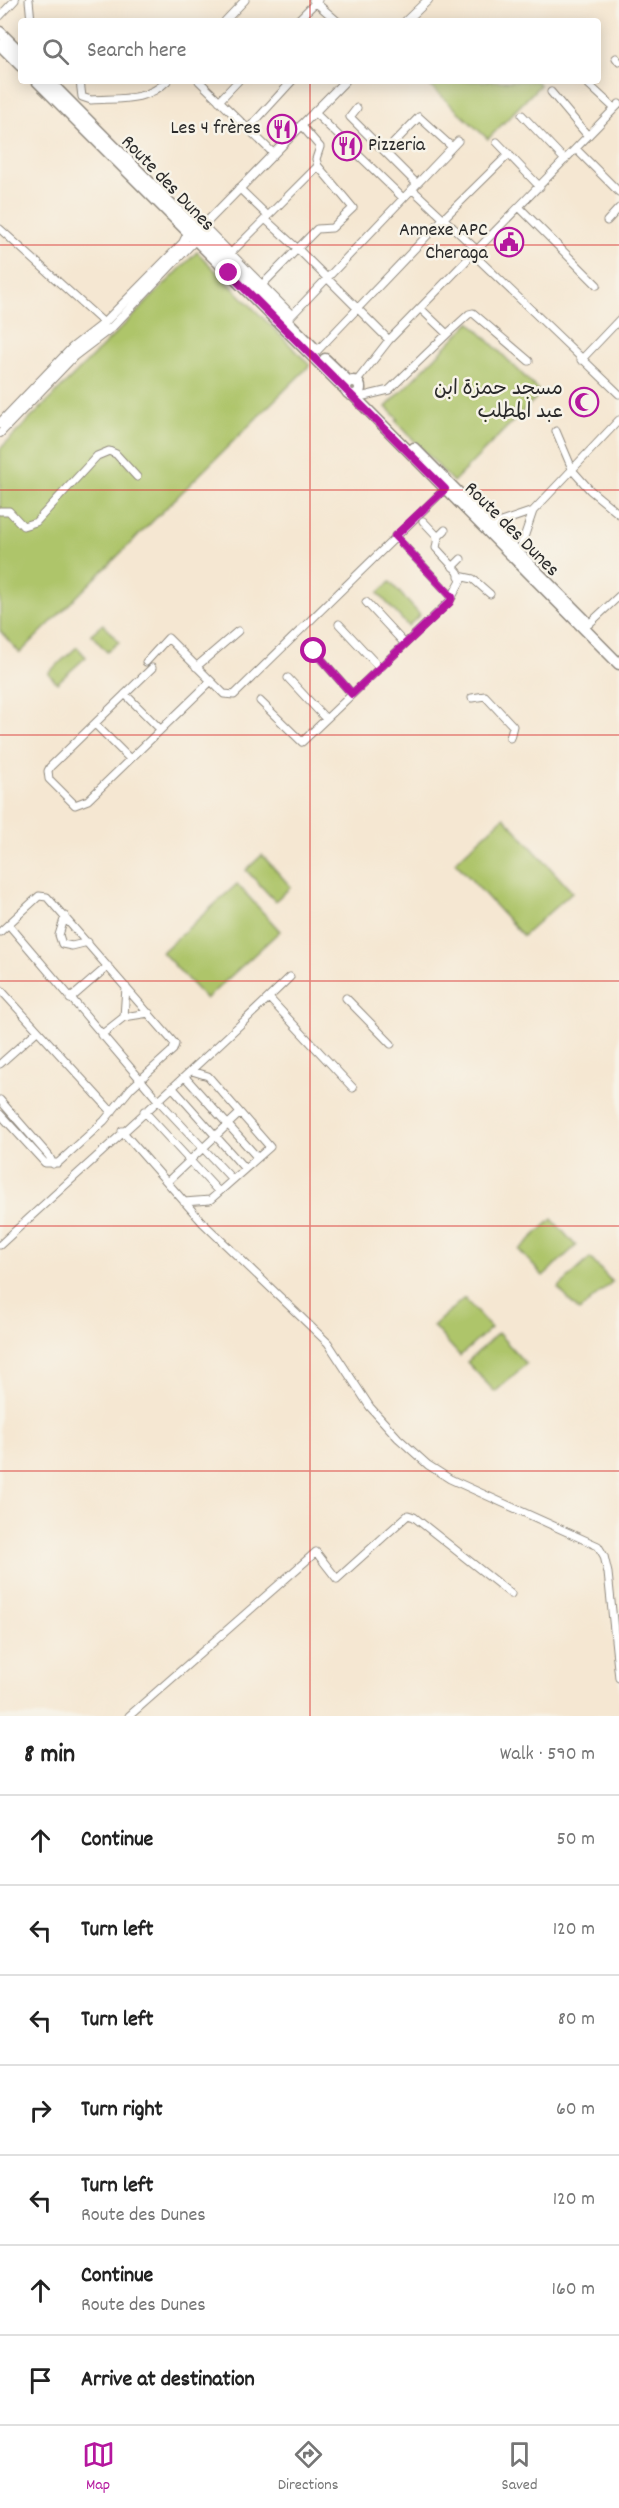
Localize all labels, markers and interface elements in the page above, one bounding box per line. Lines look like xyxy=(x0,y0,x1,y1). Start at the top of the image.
search box xyxy=(18,18,601,84)
icon: search xyxy=(39,35,72,68)
text: Search here xyxy=(87,36,186,67)
restaurant icon: Les 4 frères xyxy=(266,113,298,145)
place label: Les 4 frères xyxy=(170,115,261,143)
street label: Route des Dunes xyxy=(114,129,220,239)
restaurant icon: Pizzeria xyxy=(331,130,363,162)
place label: Pizzeria xyxy=(368,132,426,160)
place label: Annexe APC Cheraga xyxy=(399,217,489,268)
public building icon: Annexe APC Cheraga xyxy=(493,226,525,258)
route end xyxy=(215,259,241,285)
place label: مسجد حمزة ابن عبد المطلب xyxy=(434,376,563,427)
mosque icon: مسجد حمزة ابن عبد المطلب xyxy=(568,386,600,418)
street label: Route des Dunes xyxy=(457,476,565,584)
route start xyxy=(300,637,326,663)
text: 8 min xyxy=(24,1737,75,1774)
text: Walk · 590 m xyxy=(500,1741,595,1769)
icon: ahead xyxy=(24,1824,57,1857)
text: Continue xyxy=(81,1825,153,1856)
text: 50 m xyxy=(557,1826,595,1854)
icon: left xyxy=(24,1914,57,1947)
text: Turn left xyxy=(81,1915,153,1946)
text: 120 m xyxy=(553,1916,595,1944)
icon: left xyxy=(24,2004,57,2037)
text: Turn left xyxy=(81,2005,153,2036)
text: 80 m xyxy=(558,2006,595,2034)
icon: right xyxy=(24,2094,57,2127)
text: Turn right xyxy=(81,2095,163,2126)
text: 60 m xyxy=(556,2096,595,2124)
text: Turn left xyxy=(81,2171,153,2202)
icon: left xyxy=(24,2184,57,2217)
text: 120 m xyxy=(553,2186,595,2214)
text: Route des Dunes xyxy=(81,2202,206,2230)
text: Continue xyxy=(81,2261,153,2292)
icon: ahead xyxy=(24,2274,57,2307)
text: 160 m xyxy=(552,2276,595,2304)
text: Route des Dunes xyxy=(81,2292,206,2320)
icon: arrive xyxy=(24,2364,57,2397)
text: Arrive at destination xyxy=(81,2365,255,2396)
tab: Map xyxy=(82,2438,115,2497)
tab: Directions xyxy=(278,2438,338,2497)
tab: Saved xyxy=(502,2438,537,2497)

